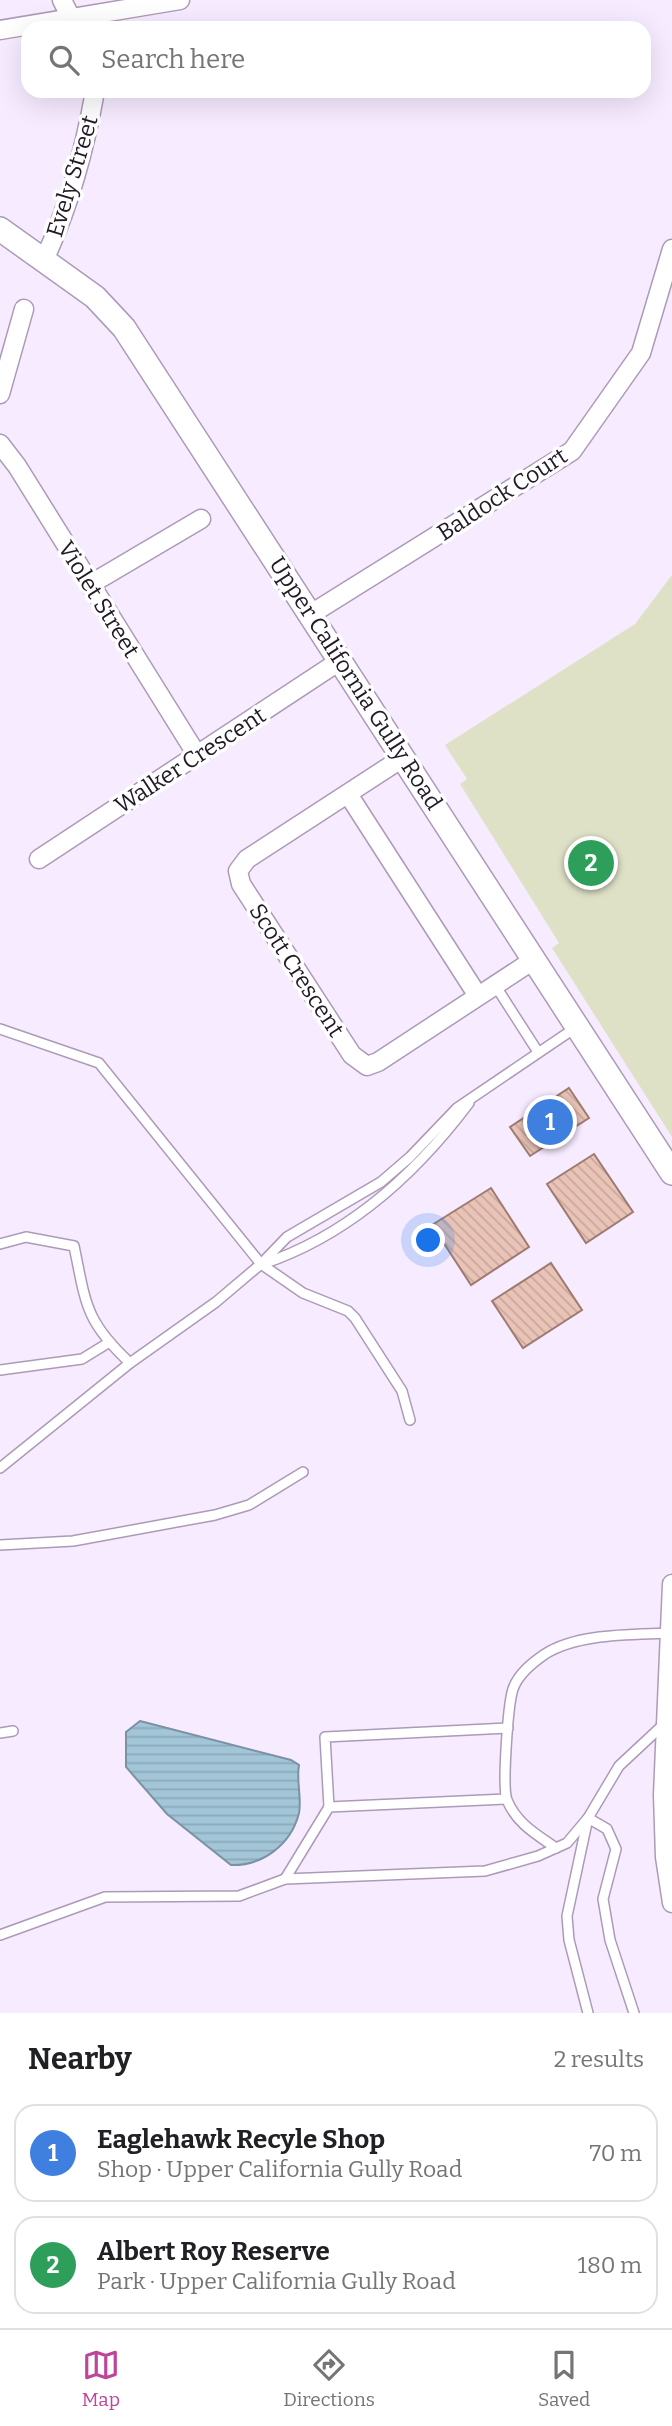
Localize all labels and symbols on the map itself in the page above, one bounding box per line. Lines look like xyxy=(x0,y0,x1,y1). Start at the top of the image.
street label: Evely Street xyxy=(40,112,104,240)
street label: Baldock Court xyxy=(432,442,572,546)
street label: Violet Street xyxy=(52,536,146,662)
street label: Upper California Gully Road xyxy=(264,551,449,815)
street label: Walker Crescent xyxy=(109,701,271,819)
pin: 2 xyxy=(568,837,614,889)
street label: Scott Crescent xyxy=(243,898,351,1042)
pin: 1 xyxy=(527,1096,573,1148)
your location xyxy=(411,1223,445,1257)

